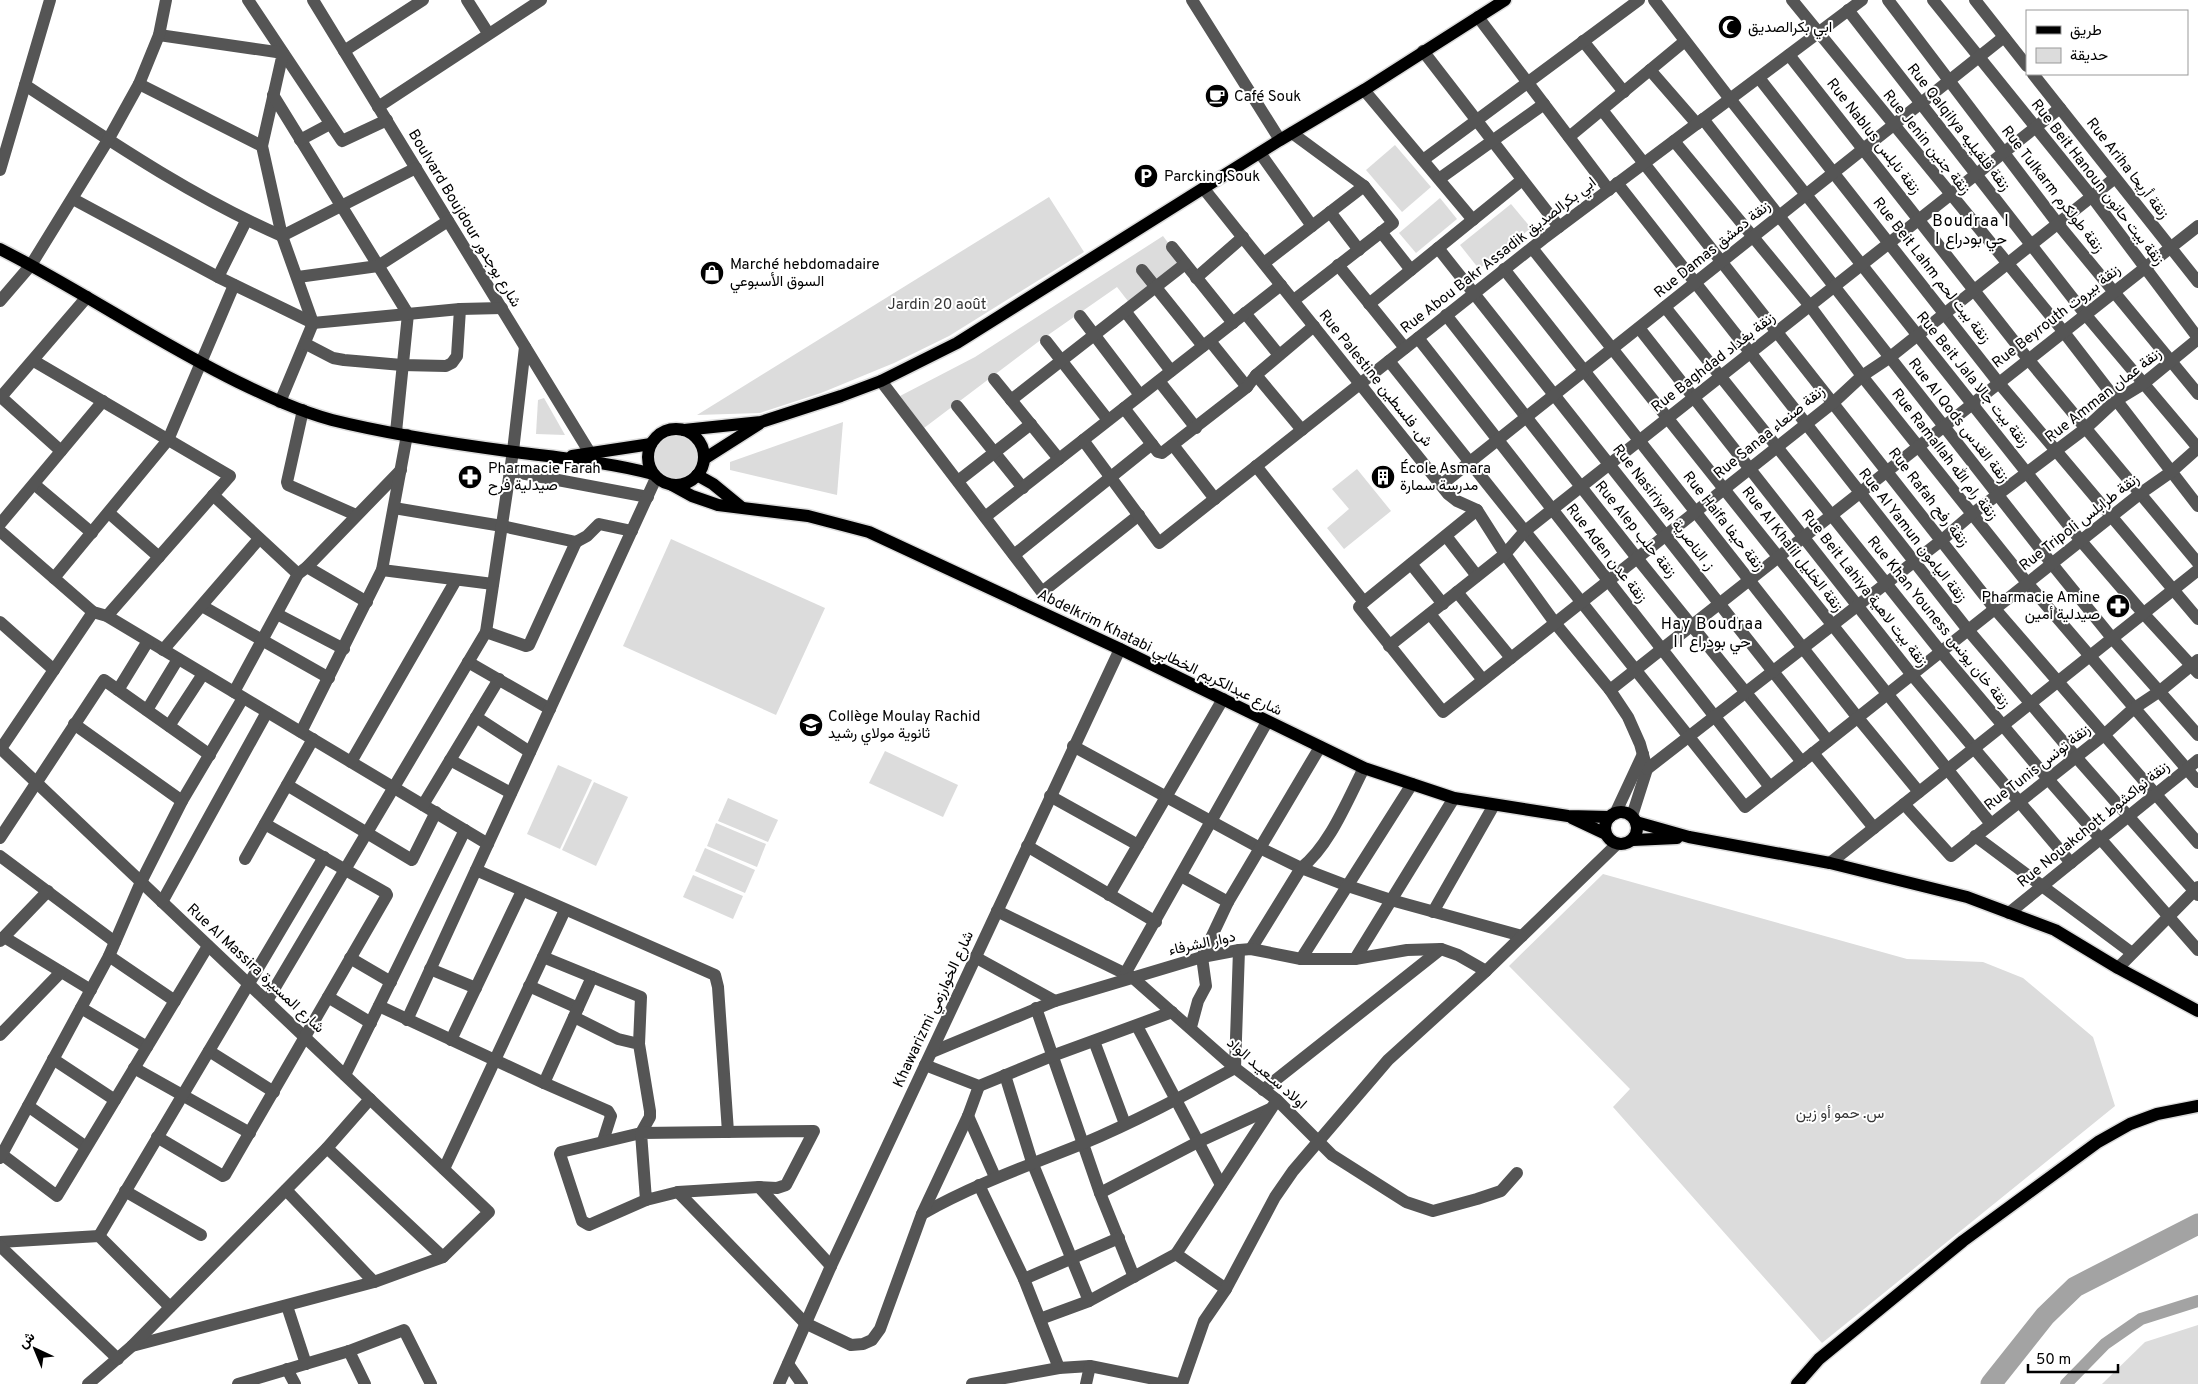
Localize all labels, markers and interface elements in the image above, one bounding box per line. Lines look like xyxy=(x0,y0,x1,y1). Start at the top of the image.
legend xyxy=(2026,10,2188,75)
mosque icon: ابي بكرالصديق xyxy=(1717,14,1743,40)
place label: ابي بكرالصديق xyxy=(1748,19,1832,40)
text: طريق xyxy=(2070,22,2102,41)
text: حديقة xyxy=(2070,47,2108,66)
street label: Rue Qalqilya زنقة قلقيليه xyxy=(1902,60,2014,196)
street label: Rue Nablus زنقة نابلس xyxy=(1822,75,1924,199)
cafe icon: Café Souk xyxy=(1204,83,1230,109)
street label: Rue Jenin زنقة جنين xyxy=(1878,87,1974,199)
place label: Café Souk xyxy=(1234,88,1301,107)
street label: Rue Beit Hanoun زنقة بيت حانون xyxy=(2026,96,2168,270)
street label: Rue Ariha زنقة أريحا xyxy=(2081,114,2172,223)
street label: Rue Tulkarm زنقة طولكرم xyxy=(1996,122,2107,257)
street label: Boulvard Boujdour شارع بوجدور xyxy=(403,126,524,311)
parking icon: Parcking Souk xyxy=(1133,163,1159,189)
place label: Parcking Souk xyxy=(1164,168,1260,187)
street label: Rue Abou Bakr Assadik ابي بكرالصديق xyxy=(1397,174,1602,340)
street label: Rue Beit Lahm زنقة بيت لحم xyxy=(1868,194,1994,348)
street label: Rue Damas زنقة دمشق xyxy=(1651,197,1775,303)
district label: Boudraa I I حي بودراع xyxy=(1932,212,2010,252)
place label: Marché hebdomadaire السوق الأسبوعي xyxy=(730,256,880,294)
shop icon: Marché hebdomadaire السوق الأسبوعي xyxy=(699,260,725,286)
street label: Rue Beyrouth زنقة بيروت xyxy=(1989,261,2125,373)
park label: Jardin 20 août xyxy=(888,296,986,315)
street label: Rue Palestine ش. فلسطين xyxy=(1314,307,1436,451)
street label: Rue Beit Jala زنقة بيت جالا xyxy=(1911,308,2032,452)
street label: Rue Baghdad زنقة بغداد xyxy=(1648,309,1780,418)
street label: Rue Amman زنقة عمان xyxy=(2042,345,2166,448)
street label: Rue Al Qods زنقة القدس xyxy=(1903,355,2012,487)
street label: Rue Sanaa زنقة صنعاء xyxy=(1710,382,1830,484)
street label: Rue Ramallah زنقة رام الله xyxy=(1886,385,2002,525)
street label: Rue Nasiriyah ز. الناصرية xyxy=(1608,441,1718,575)
street label: Rue Rafah زنقة رفح xyxy=(1883,445,1972,551)
place label: École Asmara مدرسة سمارة xyxy=(1400,459,1491,496)
place label: Pharmacie Farah صيدلية فرح xyxy=(488,460,601,496)
pharmacy icon: Pharmacie Farah صيدلية فرح xyxy=(457,464,483,490)
building icon: École Asmara مدرسة سمارة xyxy=(1370,464,1396,490)
street label: Rue Al Yamun زنقة اليامون xyxy=(1853,465,1970,607)
street label: Rue Haifa زنقة حيفا xyxy=(1678,468,1768,576)
street label: Rue Tripoli زنقة طرابلس xyxy=(2016,470,2144,576)
street label: Rue Alep زنقة حلب xyxy=(1590,478,1680,582)
street label: Rue Al Khalil زنقة الخليل xyxy=(1737,483,1847,617)
street label: Rue Aden زنقة عدن xyxy=(1561,500,1651,607)
street label: Rue Beit Lahiya زنقة بيت لاهية xyxy=(1796,506,1931,672)
street label: Rue Khan Youness زنقة خان يونس xyxy=(1862,533,2013,713)
street label: Abdelkrim Khatabi شارع عبدالكريم الخطابي xyxy=(1033,586,1285,723)
place label: Pharmacie Amine صيدلية أمين xyxy=(1982,589,2100,625)
pharmacy icon: Pharmacie Amine صيدلية أمين xyxy=(2105,593,2131,619)
district label: Hay Boudraa II حي بودراع xyxy=(1661,615,1763,655)
place label: Collège Moulay Rachid ثانوية مولاي رشيد xyxy=(828,708,980,746)
school or university icon: Collège Moulay Rachid ثانوية مولاي رشيد xyxy=(798,712,824,738)
street label: Rue Tunis زنقة تونس xyxy=(1981,721,2095,816)
street label: Rue Nouakchott زنقة نواكشوط xyxy=(2014,758,2174,892)
street label: Rue Al Massira شارع المسيرة xyxy=(182,900,328,1038)
street label: Khawarizmi شارع الخوارزمي xyxy=(890,928,981,1092)
street label: دوار الشرفاء xyxy=(1167,928,1238,961)
street label: اولاد سـعيـد الواد xyxy=(1222,1034,1310,1114)
park label: س. حمو أو زين xyxy=(1796,1105,1884,1124)
north arrow xyxy=(10,1324,60,1374)
text: ش xyxy=(15,1329,39,1353)
scale bar xyxy=(2028,1342,2118,1374)
text: 50 m xyxy=(2036,1351,2071,1370)

